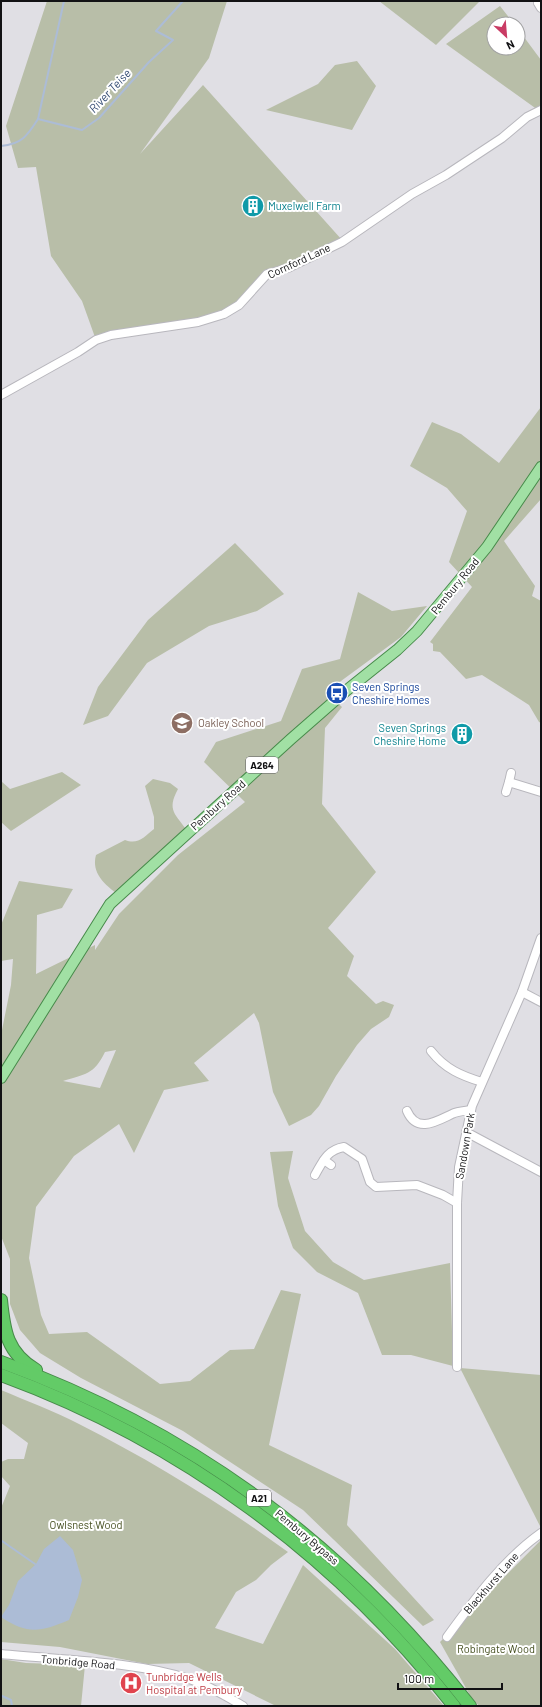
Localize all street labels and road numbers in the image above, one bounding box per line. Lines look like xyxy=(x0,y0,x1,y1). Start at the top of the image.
street label: Cornford Lane xyxy=(265,240,332,281)
street label: Pembury Road xyxy=(428,555,481,617)
road number: A264 xyxy=(246,757,278,773)
street label: Pembury Road xyxy=(188,777,248,833)
street label: Sandown Park xyxy=(452,1111,477,1180)
road number: A21 xyxy=(247,1490,271,1506)
street label: Pembury Bypass xyxy=(273,1506,342,1567)
street label: Blackhurst Lane xyxy=(460,1549,521,1616)
street label: Tonbridge Road xyxy=(40,1652,116,1671)

